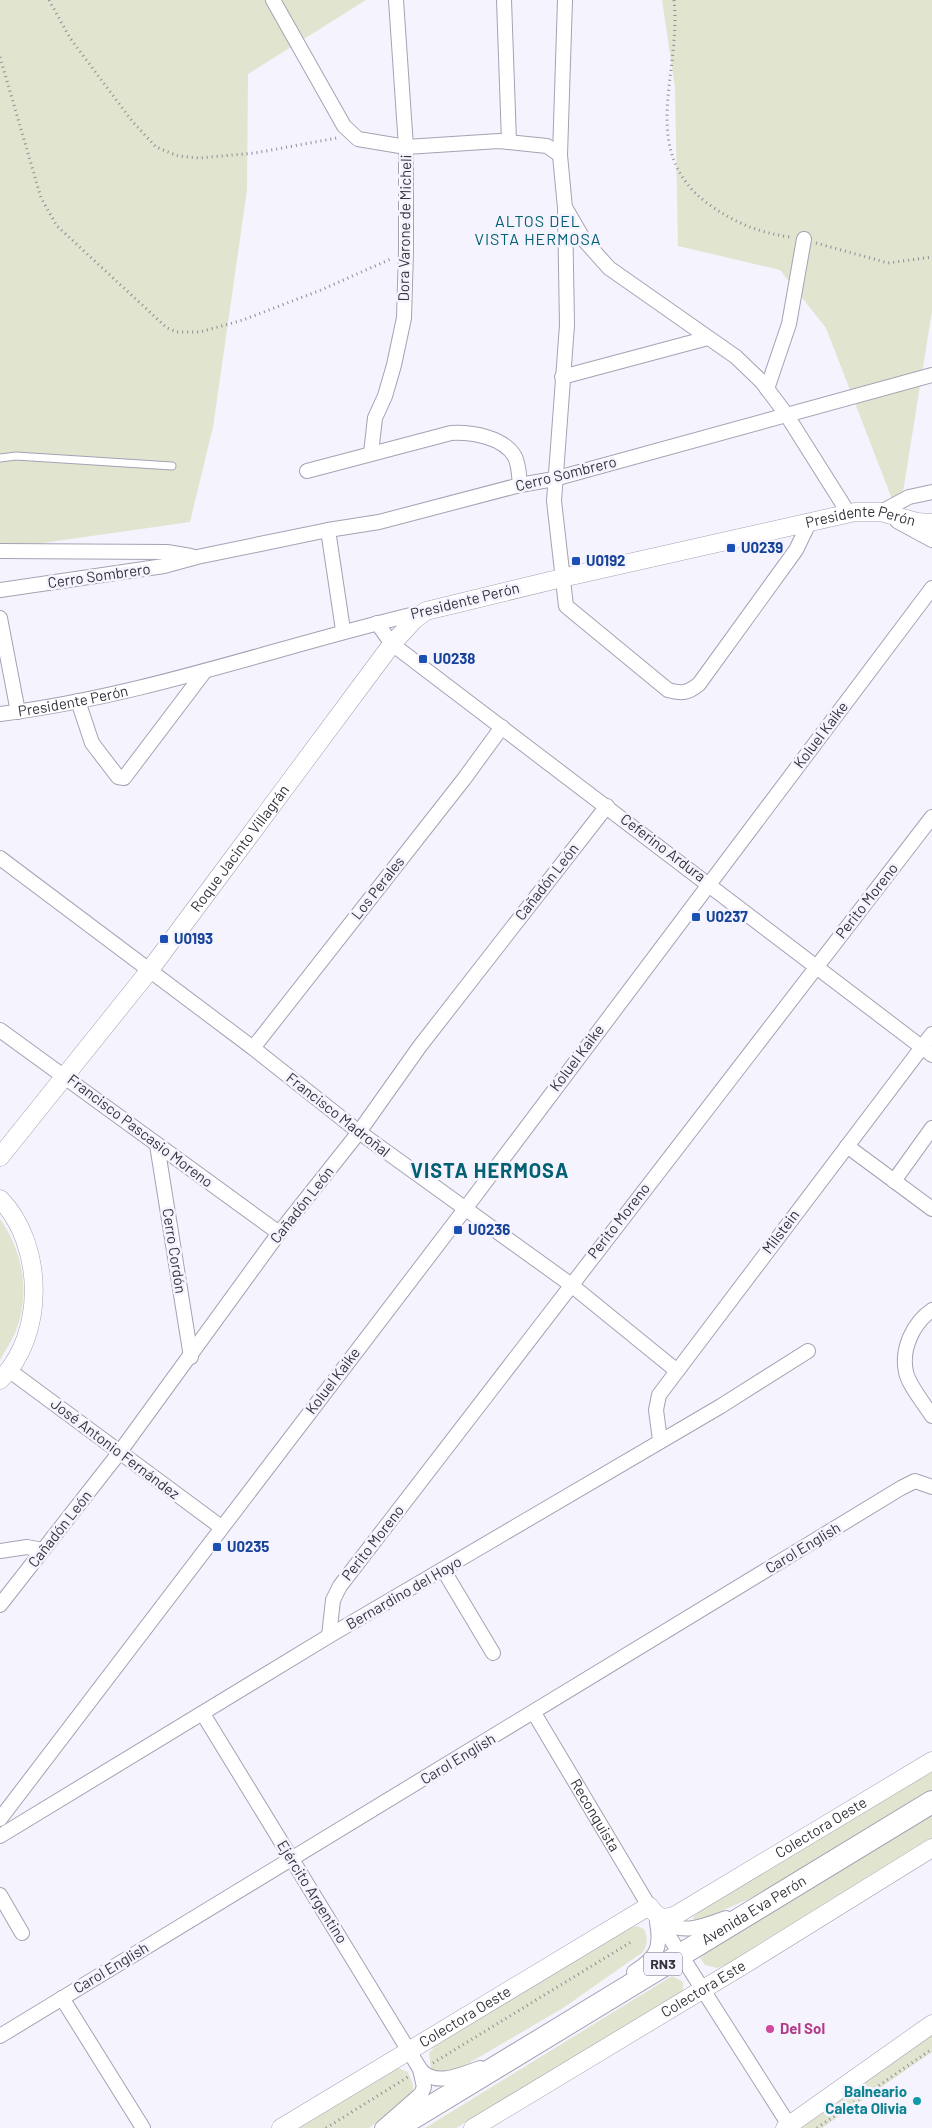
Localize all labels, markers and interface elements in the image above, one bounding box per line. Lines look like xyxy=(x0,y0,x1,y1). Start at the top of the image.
street label: Dora Varone de Micheli xyxy=(394,155,414,301)
district label: ALTOS DEL VISTA HERMOSA xyxy=(474,211,602,248)
street label: Cerro Sombrero xyxy=(513,452,618,494)
street label: Presidente Perón xyxy=(804,502,918,531)
place label: U0239 xyxy=(741,538,783,556)
marker: U0239 xyxy=(725,542,737,554)
place label: U0192 xyxy=(586,551,626,569)
marker: U0192 xyxy=(570,555,582,567)
street label: Cerro Sombrero xyxy=(46,559,151,591)
street label: Presidente Perón xyxy=(408,578,521,622)
place label: U0238 xyxy=(433,649,475,667)
marker: U0238 xyxy=(417,653,429,665)
street label: Presidente Perón xyxy=(16,681,130,720)
street label: Koluel Kaike xyxy=(789,697,851,771)
street label: Roque Jacinto Villagrán xyxy=(186,781,292,915)
street label: Ceferino Ardura xyxy=(618,809,710,885)
street label: Cañadón León xyxy=(511,839,582,923)
street label: Los Perales xyxy=(347,852,407,923)
street label: Perito Moreno xyxy=(831,859,901,942)
place label: U0237 xyxy=(706,907,748,925)
marker: U0237 xyxy=(690,911,702,923)
place label: U0193 xyxy=(174,929,213,947)
marker: U0193 xyxy=(158,933,170,945)
street label: Koluel Kaike xyxy=(545,1020,607,1094)
street label: Francisco Madroñal xyxy=(283,1068,394,1160)
street label: Francisco Pascasio Moreno xyxy=(64,1070,217,1191)
district label: VISTA HERMOSA xyxy=(411,1158,569,1182)
street label: Cañadón León xyxy=(266,1162,337,1246)
street label: Perito Moreno xyxy=(583,1179,653,1262)
street label: Milstein xyxy=(758,1206,803,1257)
street label: Cerro Cordón xyxy=(159,1207,191,1295)
place label: U0236 xyxy=(468,1220,510,1238)
marker: U0236 xyxy=(452,1224,464,1236)
street label: Koluel Kaike xyxy=(301,1343,363,1417)
street label: José Antonio Fernández xyxy=(48,1394,184,1503)
street label: Cañadón León xyxy=(24,1486,95,1570)
street label: Perito Moreno xyxy=(337,1501,407,1584)
street label: Carol English xyxy=(762,1518,843,1577)
place label: U0235 xyxy=(227,1537,269,1555)
marker: U0235 xyxy=(211,1541,223,1553)
street label: Bernardino del Hoyo xyxy=(343,1552,464,1633)
street label: Carol English xyxy=(417,1729,498,1788)
street label: Reconquista xyxy=(567,1775,624,1854)
street label: Colectora Oeste xyxy=(771,1792,870,1861)
street label: Ejército Argentino xyxy=(274,1837,352,1946)
street label: Avenida Eva Perón xyxy=(698,1871,809,1948)
street label: Carol English xyxy=(70,1938,151,1997)
road number: RN3 xyxy=(644,1952,682,1976)
street label: Colectora Este xyxy=(657,1956,748,2021)
street label: Colectora Oeste xyxy=(416,1982,514,2051)
place label: Del Sol xyxy=(780,2019,825,2037)
marker: Del Sol xyxy=(764,2023,776,2035)
place label: Balneario Caleta Olivia xyxy=(825,2082,907,2117)
marker: Balneario Caleta Olivia xyxy=(911,2095,923,2107)

